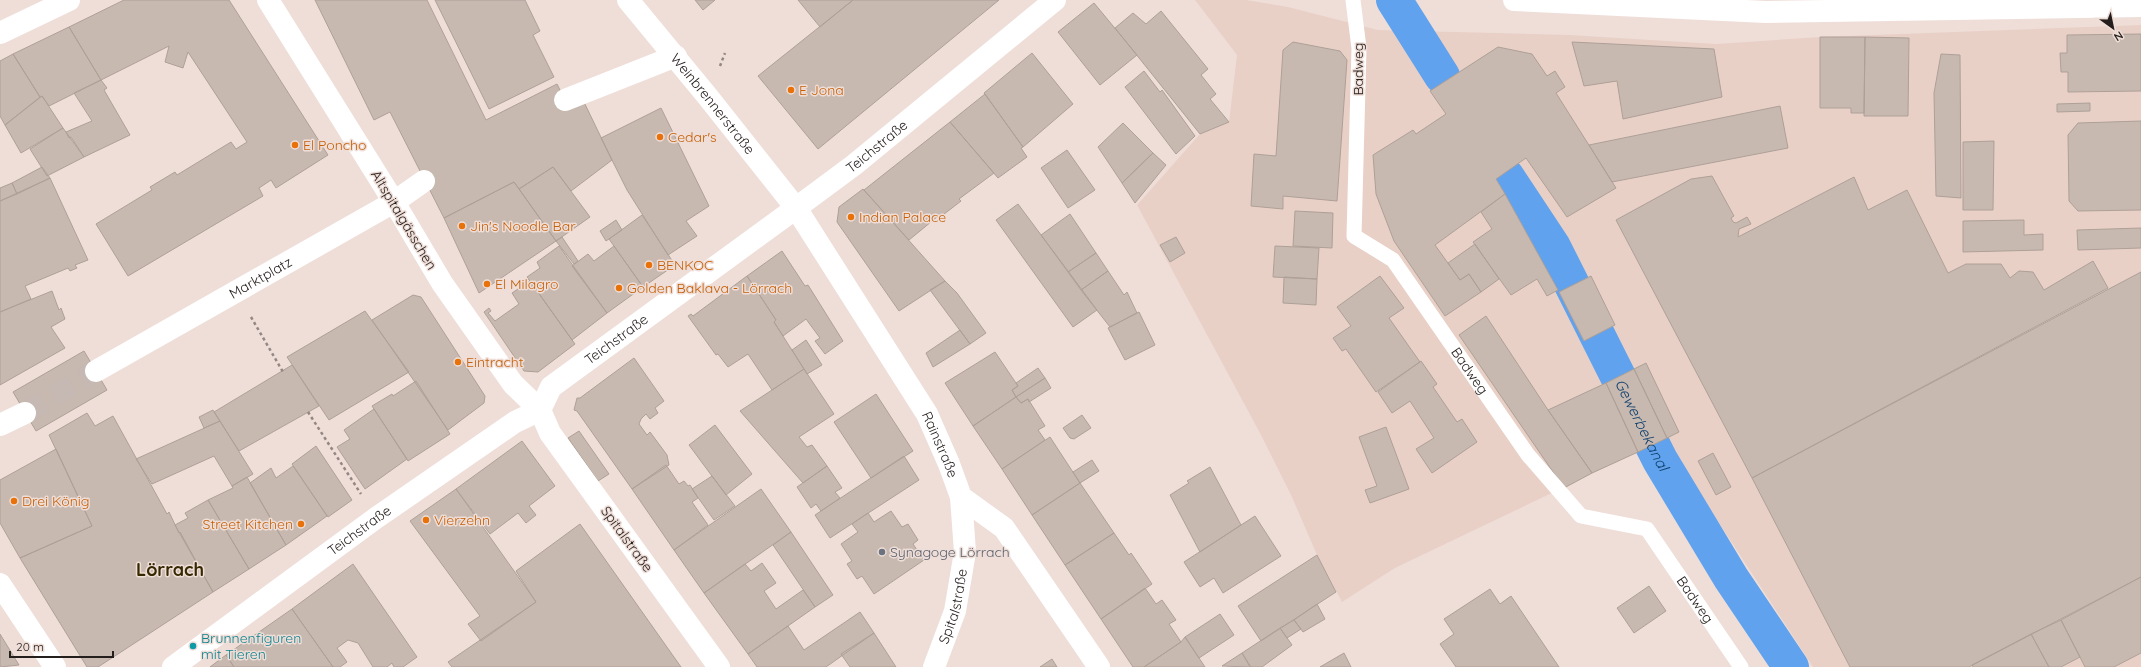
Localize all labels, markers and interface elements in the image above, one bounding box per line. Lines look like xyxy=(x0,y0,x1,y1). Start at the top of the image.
north arrow xyxy=(2093,8,2133,48)
text: N xyxy=(2111,28,2126,44)
street label: Badweg xyxy=(1349,42,1367,96)
street label: Weinbrennerstraße xyxy=(667,50,759,158)
place label: E Jona xyxy=(799,81,844,99)
marker: E Jona xyxy=(786,85,796,95)
street label: Teichstraße xyxy=(842,116,911,177)
place label: Cedar's xyxy=(668,128,717,146)
marker: Cedar's xyxy=(655,132,665,142)
place label: El Poncho xyxy=(303,136,366,154)
marker: El Poncho xyxy=(290,140,300,150)
street label: Altspitalgässchen xyxy=(367,167,441,273)
place label: Indian Palace xyxy=(859,208,946,226)
marker: Indian Palace xyxy=(846,212,856,222)
place label: Jin's Noodle Bar xyxy=(470,217,576,235)
marker: Jin's Noodle Bar xyxy=(457,221,467,231)
street label: Marktplatz xyxy=(226,253,295,303)
place label: BENKOC xyxy=(657,256,713,274)
marker: BENKOC xyxy=(644,260,654,270)
place label: El Milagro xyxy=(495,275,559,293)
marker: El Milagro xyxy=(482,279,492,289)
place label: Golden Baklava - Lörrach xyxy=(627,279,792,297)
marker: Golden Baklava - Lörrach xyxy=(614,283,624,293)
street label: Teichstraße xyxy=(581,310,652,369)
street label: Badweg xyxy=(1447,344,1492,398)
place label: Eintracht xyxy=(466,353,524,371)
marker: Eintracht xyxy=(453,357,463,367)
water label: Gewerbekanal xyxy=(1611,376,1674,475)
street label: Rainstraße xyxy=(918,409,962,480)
place label: Drei König xyxy=(22,492,90,510)
marker: Drei König xyxy=(9,496,19,506)
street label: Teichstraße xyxy=(324,501,395,560)
street label: Spitalstraße xyxy=(597,502,657,576)
place label: Vierzehn xyxy=(434,511,490,529)
place label: Street Kitchen xyxy=(203,515,293,533)
marker: Vierzehn xyxy=(421,515,431,525)
marker: Street Kitchen xyxy=(296,519,306,529)
place label: Synagoge Lörrach xyxy=(890,543,1010,561)
marker: Synagoge Lörrach xyxy=(877,547,887,557)
district label: Lörrach xyxy=(136,558,204,581)
street label: Spitalstraße xyxy=(934,567,971,646)
street label: Badweg xyxy=(1673,573,1718,627)
place label: Brunnenfiguren mit Tieren xyxy=(201,629,301,663)
scale bar xyxy=(10,633,113,659)
text: 20 m xyxy=(16,639,44,654)
marker: Brunnenfiguren mit Tieren xyxy=(188,641,198,651)

